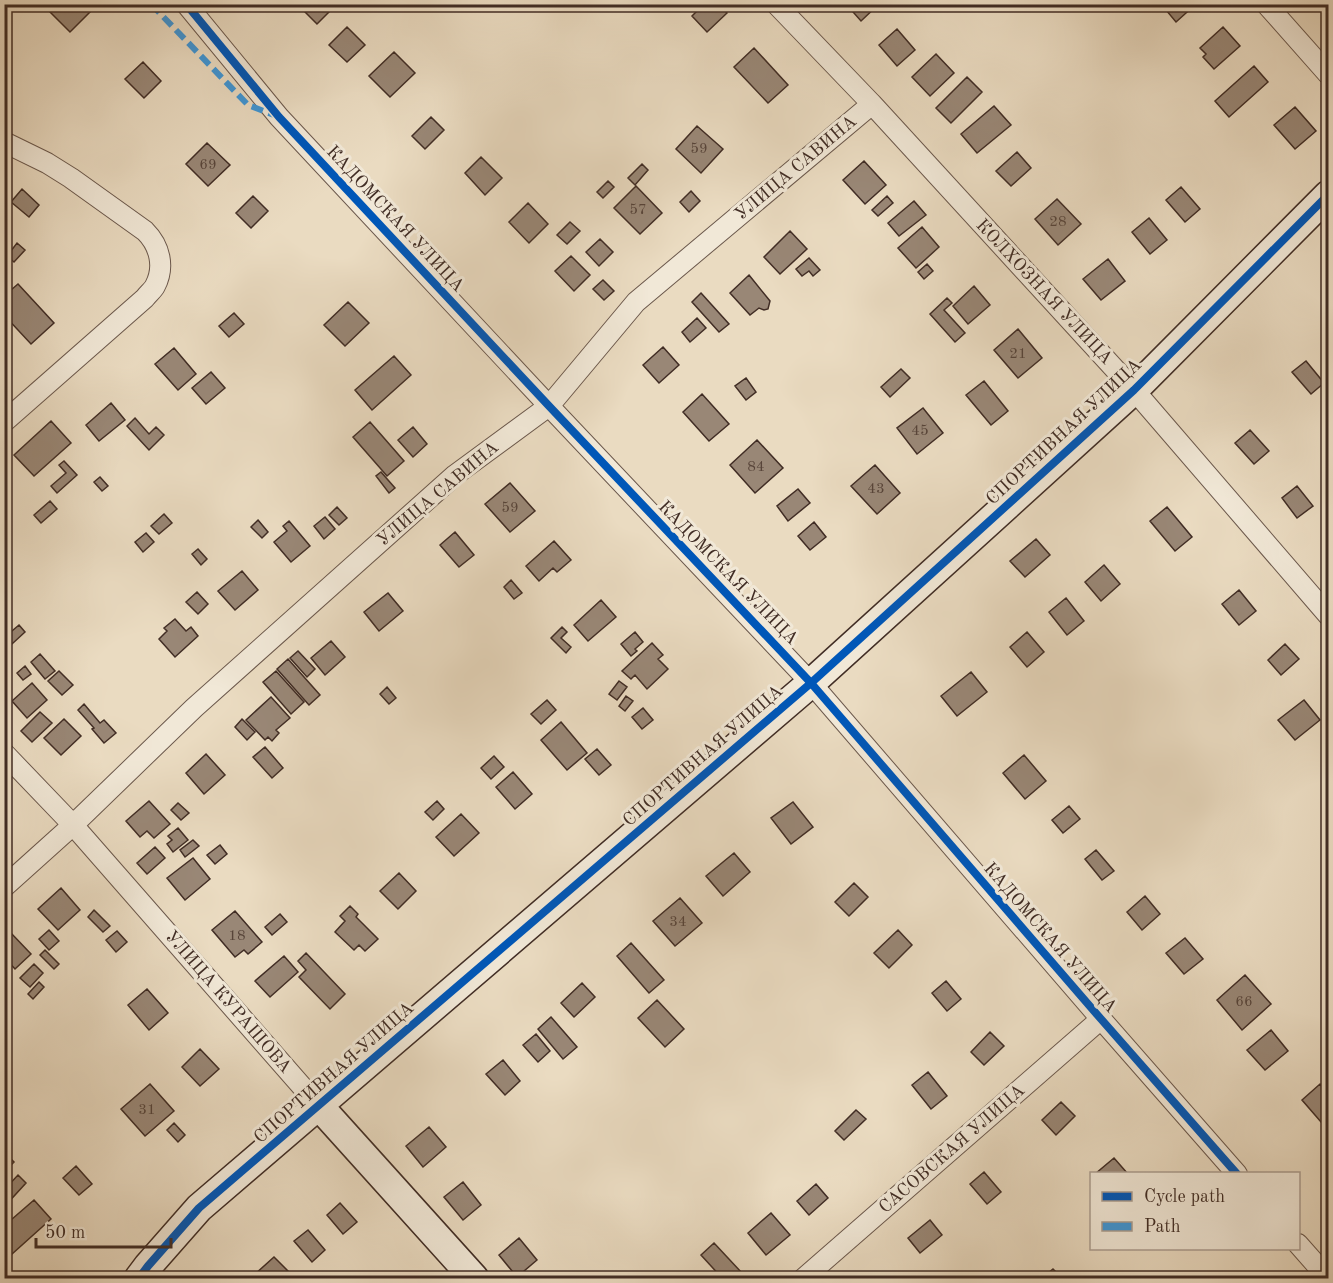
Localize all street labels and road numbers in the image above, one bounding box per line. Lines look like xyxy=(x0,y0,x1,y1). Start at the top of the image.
street label: УЛИЦА САВИНА xyxy=(732,112,860,224)
street label: КАДОМСКАЯ УЛИЦА xyxy=(323,142,467,296)
street label: КОЛХОЗНАЯ УЛИЦА xyxy=(972,216,1116,368)
street label: СПОРТИВНАЯ УЛИЦА xyxy=(983,355,1145,508)
street label: УЛИЦА САВИНА xyxy=(374,438,502,550)
street label: КАДОМСКАЯ УЛИЦА xyxy=(655,497,802,649)
street label: СПОРТИВНАЯ УЛИЦА xyxy=(620,682,786,830)
street label: КАДОМСКАЯ УЛИЦА xyxy=(980,859,1120,1017)
street label: УЛИЦА КУРАШОВА xyxy=(161,927,295,1077)
street label: СПОРТИВНАЯ УЛИЦА xyxy=(251,999,417,1147)
street label: САСОВСКАЯ УЛИЦА xyxy=(876,1081,1028,1217)

